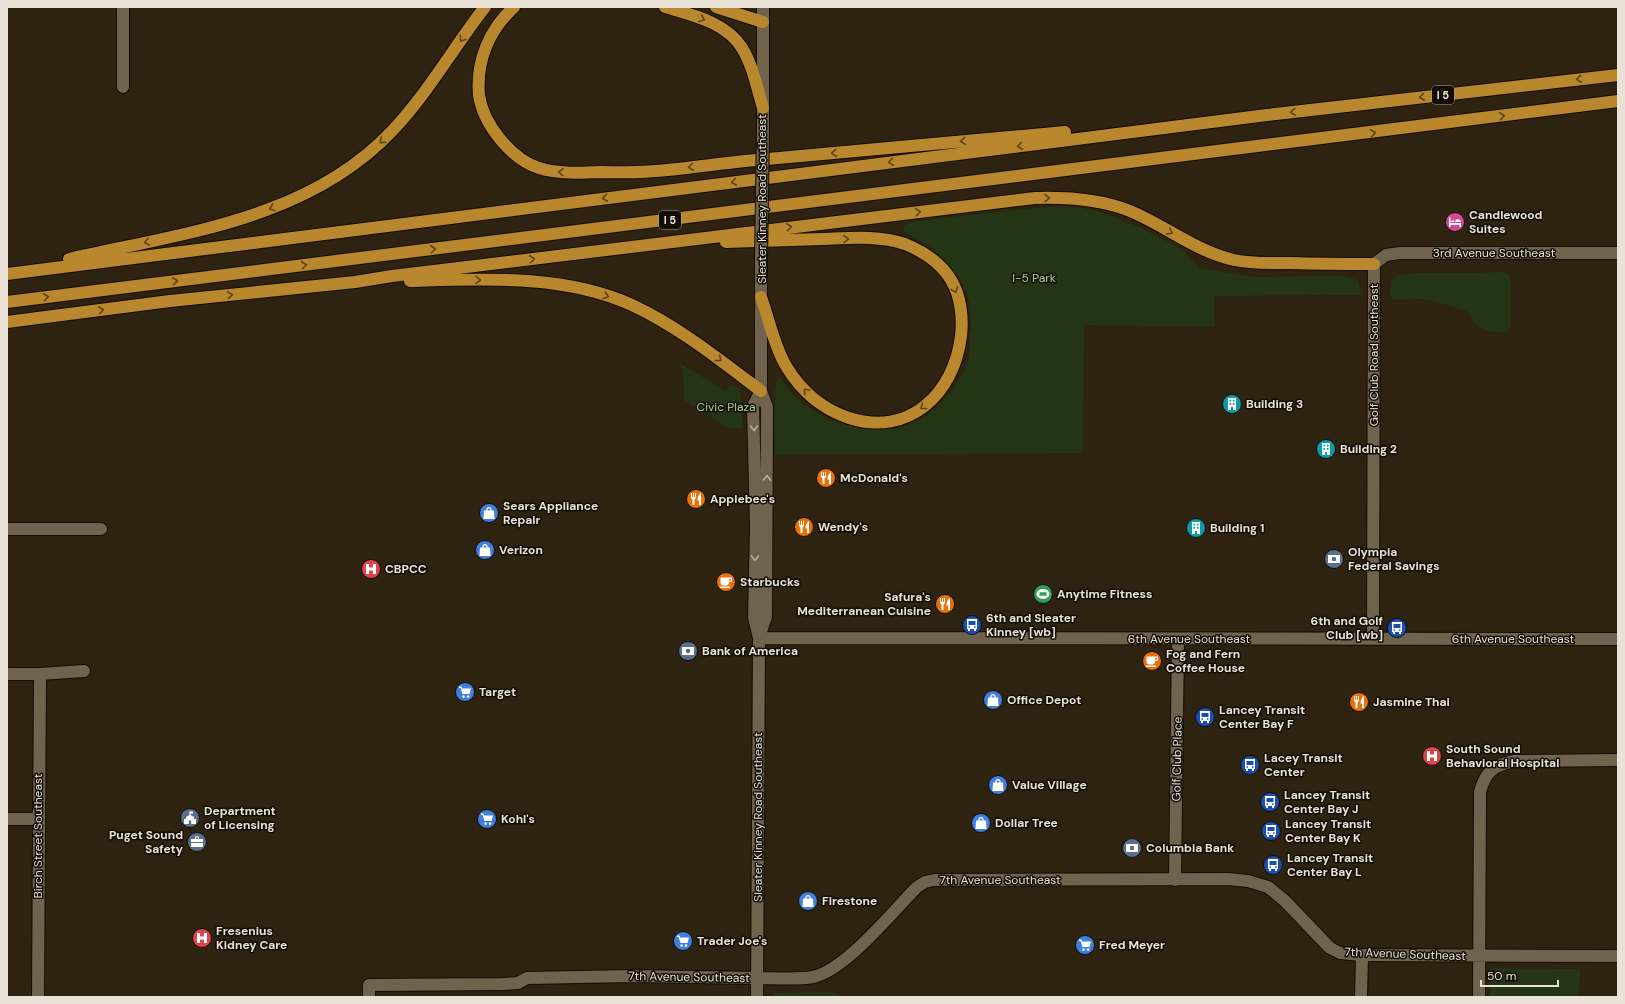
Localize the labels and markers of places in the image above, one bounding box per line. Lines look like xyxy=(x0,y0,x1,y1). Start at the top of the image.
place label: Candlewood Suites xyxy=(1469,207,1543,237)
hotel icon: Candlewood Suites xyxy=(1444,211,1466,233)
building icon: Building 3 xyxy=(1221,393,1243,415)
place label: Building 3 xyxy=(1246,396,1303,412)
building icon: Building 2 xyxy=(1315,438,1337,460)
place label: Building 2 xyxy=(1340,441,1397,457)
restaurant icon: McDonald's xyxy=(815,467,837,489)
place label: McDonald's xyxy=(840,470,908,486)
restaurant icon: Applebee's xyxy=(685,488,707,510)
place label: Applebee's xyxy=(710,491,775,507)
place label: Sears Appliance Repair xyxy=(503,498,598,528)
shop icon: Sears Appliance Repair xyxy=(478,502,500,524)
restaurant icon: Wendy's xyxy=(793,516,815,538)
building icon: Building 1 xyxy=(1185,517,1207,539)
place label: Wendy's xyxy=(818,519,868,535)
place label: Building 1 xyxy=(1210,520,1264,536)
shop icon: Verizon xyxy=(474,539,496,561)
place label: Verizon xyxy=(499,542,543,558)
place label: Olympia Federal Savings xyxy=(1348,544,1440,574)
bank icon: Olympia Federal Savings xyxy=(1323,548,1345,570)
hospital icon: CBPCC xyxy=(360,558,382,580)
place label: CBPCC xyxy=(385,561,427,577)
cafe icon: Starbucks xyxy=(715,571,737,593)
place label: Starbucks xyxy=(740,574,800,590)
sports icon: Anytime Fitness xyxy=(1032,583,1054,605)
place label: Anytime Fitness xyxy=(1057,586,1152,602)
place label: Safura's Mediterranean Cuisine xyxy=(797,589,931,619)
restaurant icon: Safura's Mediterranean Cuisine xyxy=(934,593,956,615)
place label: 6th and Sleater Kinney [wb] xyxy=(986,610,1076,640)
place label: 6th and Golf Club [wb] xyxy=(1311,613,1383,643)
bus stop icon: 6th and Sleater Kinney [wb] xyxy=(961,614,983,636)
bus stop icon: 6th and Golf Club [wb] xyxy=(1386,617,1408,639)
bank icon: Bank of America xyxy=(677,640,699,662)
place label: Bank of America xyxy=(702,643,798,659)
place label: Fog and Fern Coffee House xyxy=(1166,646,1245,676)
cafe icon: Fog and Fern Coffee House xyxy=(1141,650,1163,672)
supermarket icon: Target xyxy=(454,681,476,703)
place label: Target xyxy=(479,684,516,700)
shop icon: Office Depot xyxy=(982,689,1004,711)
restaurant icon: Jasmine Thai xyxy=(1348,691,1370,713)
place label: Office Depot xyxy=(1007,692,1081,708)
place label: Jasmine Thai xyxy=(1373,694,1450,710)
place label: Lancey Transit Center Bay F xyxy=(1219,702,1305,732)
bus stop icon: Lancey Transit Center Bay F xyxy=(1194,706,1216,728)
place label: South Sound Behavioral Hospital xyxy=(1446,741,1559,771)
hospital icon: South Sound Behavioral Hospital xyxy=(1421,745,1443,767)
place label: Lacey Transit Center xyxy=(1264,750,1343,780)
bus stop icon: Lacey Transit Center xyxy=(1239,754,1261,776)
shop icon: Value Village xyxy=(987,774,1009,796)
place label: Value Village xyxy=(1012,777,1087,793)
place label: Lancey Transit Center Bay J xyxy=(1284,787,1370,817)
bus stop icon: Lancey Transit Center Bay J xyxy=(1259,791,1281,813)
place label: Department of Licensing xyxy=(204,803,276,833)
public building icon: Department of Licensing xyxy=(179,807,201,829)
supermarket icon: Kohl's xyxy=(476,808,498,830)
place label: Kohl's xyxy=(501,811,535,827)
shop icon: Dollar Tree xyxy=(970,812,992,834)
place label: Dollar Tree xyxy=(995,815,1058,831)
place label: Lancey Transit Center Bay K xyxy=(1285,816,1371,846)
bus stop icon: Lancey Transit Center Bay K xyxy=(1260,820,1282,842)
place label: Puget Sound Safety xyxy=(109,827,184,857)
office icon: Puget Sound Safety xyxy=(186,831,208,853)
bank icon: Columbia Bank xyxy=(1121,837,1143,859)
place label: Columbia Bank xyxy=(1146,840,1234,856)
place label: Lancey Transit Center Bay L xyxy=(1287,850,1373,880)
bus stop icon: Lancey Transit Center Bay L xyxy=(1262,854,1284,876)
shop icon: Firestone xyxy=(797,890,819,912)
place label: Firestone xyxy=(822,893,877,909)
place label: Fresenius Kidney Care xyxy=(216,923,287,953)
hospital icon: Fresenius Kidney Care xyxy=(191,927,213,949)
supermarket icon: Trader Joe's xyxy=(672,930,694,952)
place label: Trader Joe's xyxy=(697,933,768,949)
supermarket icon: Fred Meyer xyxy=(1074,934,1096,956)
place label: Fred Meyer xyxy=(1099,937,1165,953)

